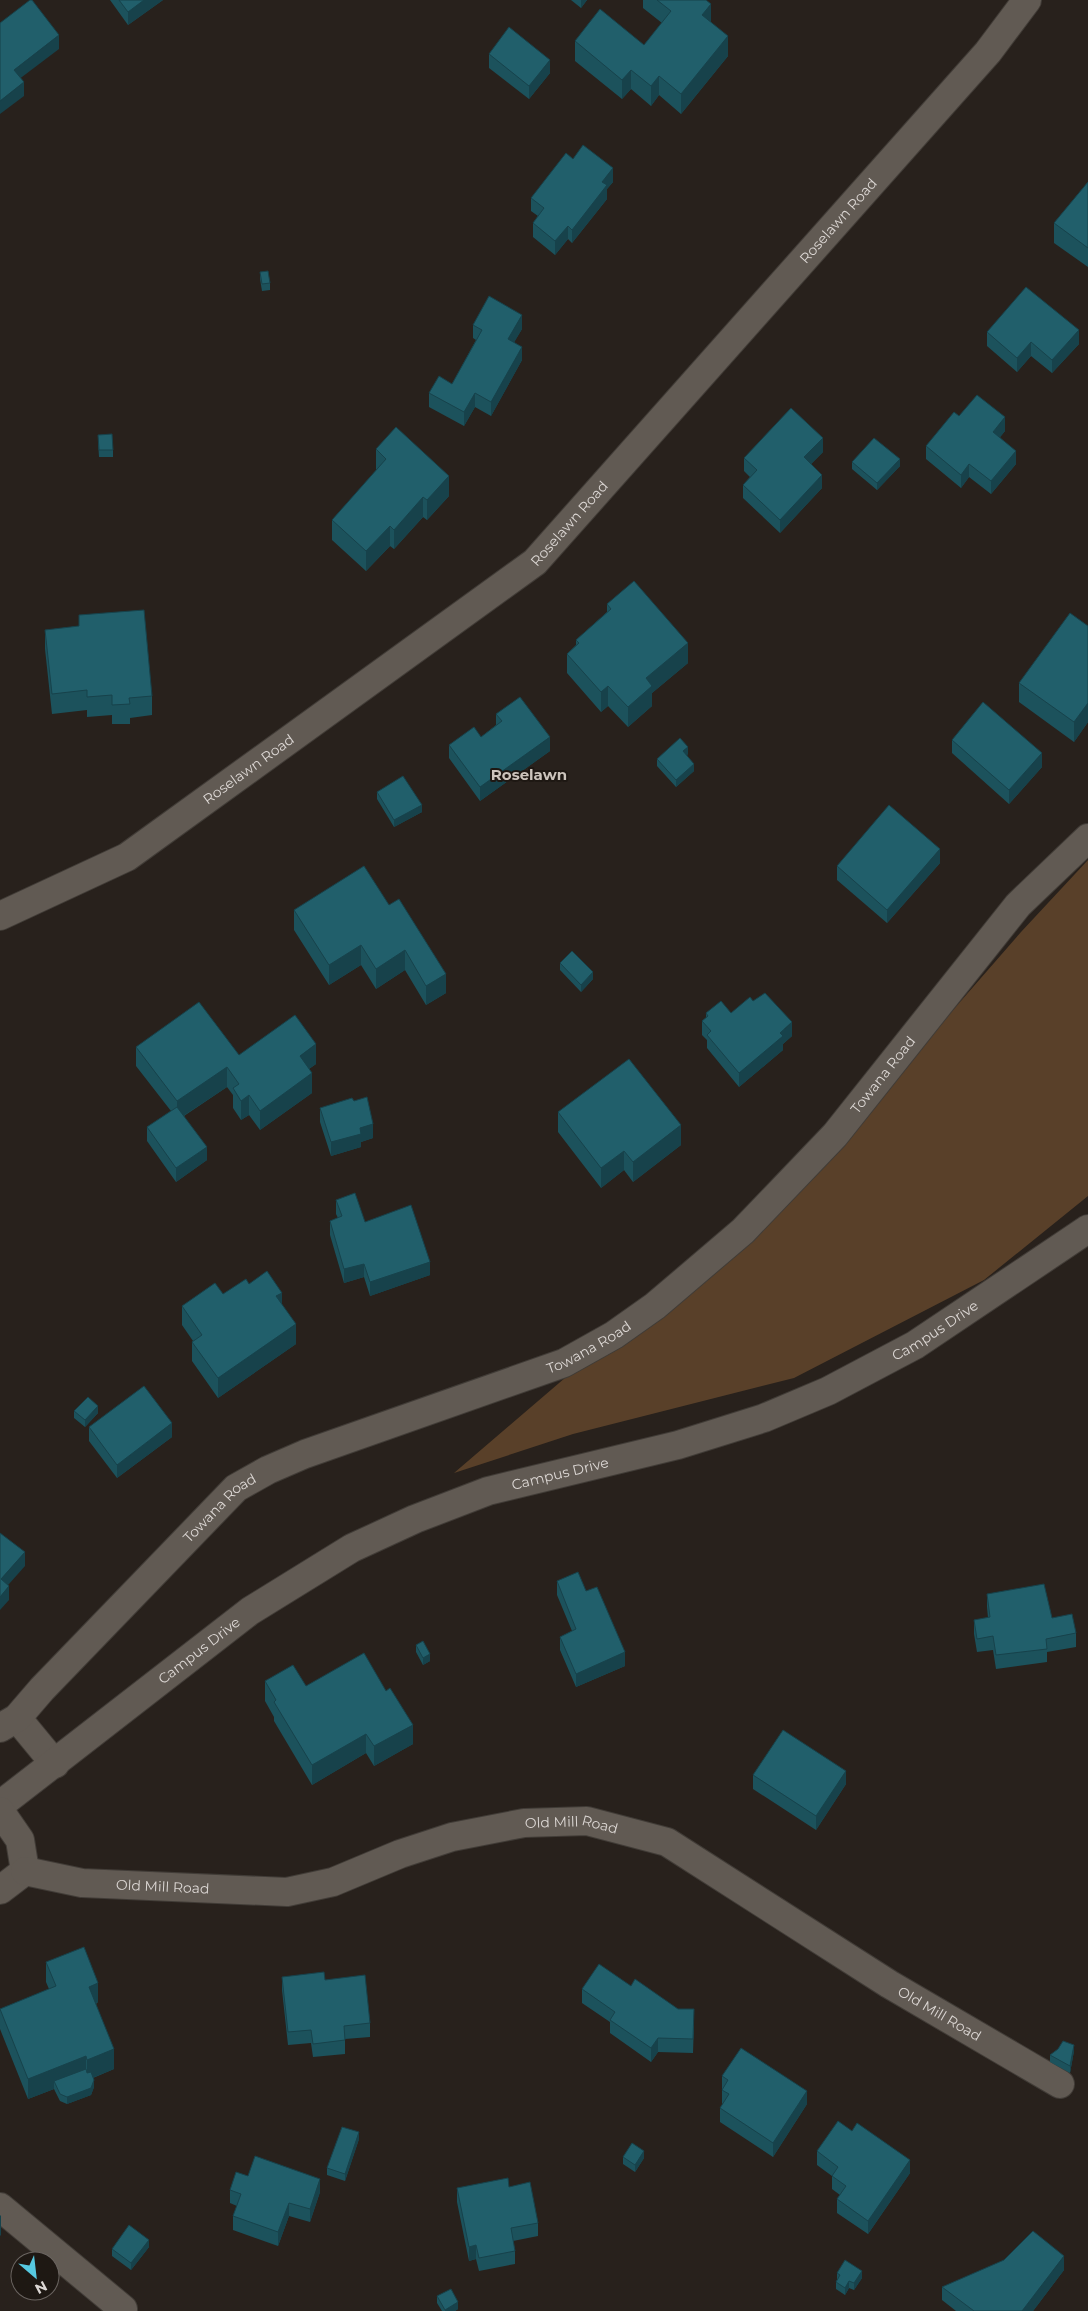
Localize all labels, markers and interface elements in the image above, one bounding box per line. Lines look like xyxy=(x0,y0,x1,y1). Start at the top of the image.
street label: Roselawn Road xyxy=(795,174,881,267)
street label: Roselawn Road xyxy=(527,477,612,570)
street label: Roselawn Road xyxy=(199,730,298,808)
district label: Roselawn xyxy=(491,765,567,784)
street label: Towana Road xyxy=(847,1032,919,1117)
street label: Campus Drive xyxy=(889,1296,982,1365)
street label: Towana Road xyxy=(544,1317,635,1377)
street label: Campus Drive xyxy=(510,1453,610,1494)
street label: Towana Road xyxy=(179,1469,259,1546)
street label: Campus Drive xyxy=(154,1613,244,1688)
street label: Old Mill Road xyxy=(525,1811,620,1838)
street label: Old Mill Road xyxy=(115,1875,210,1898)
street label: Old Mill Road xyxy=(895,1982,985,2045)
north arrow xyxy=(10,2251,60,2301)
text: N xyxy=(32,2277,50,2298)

